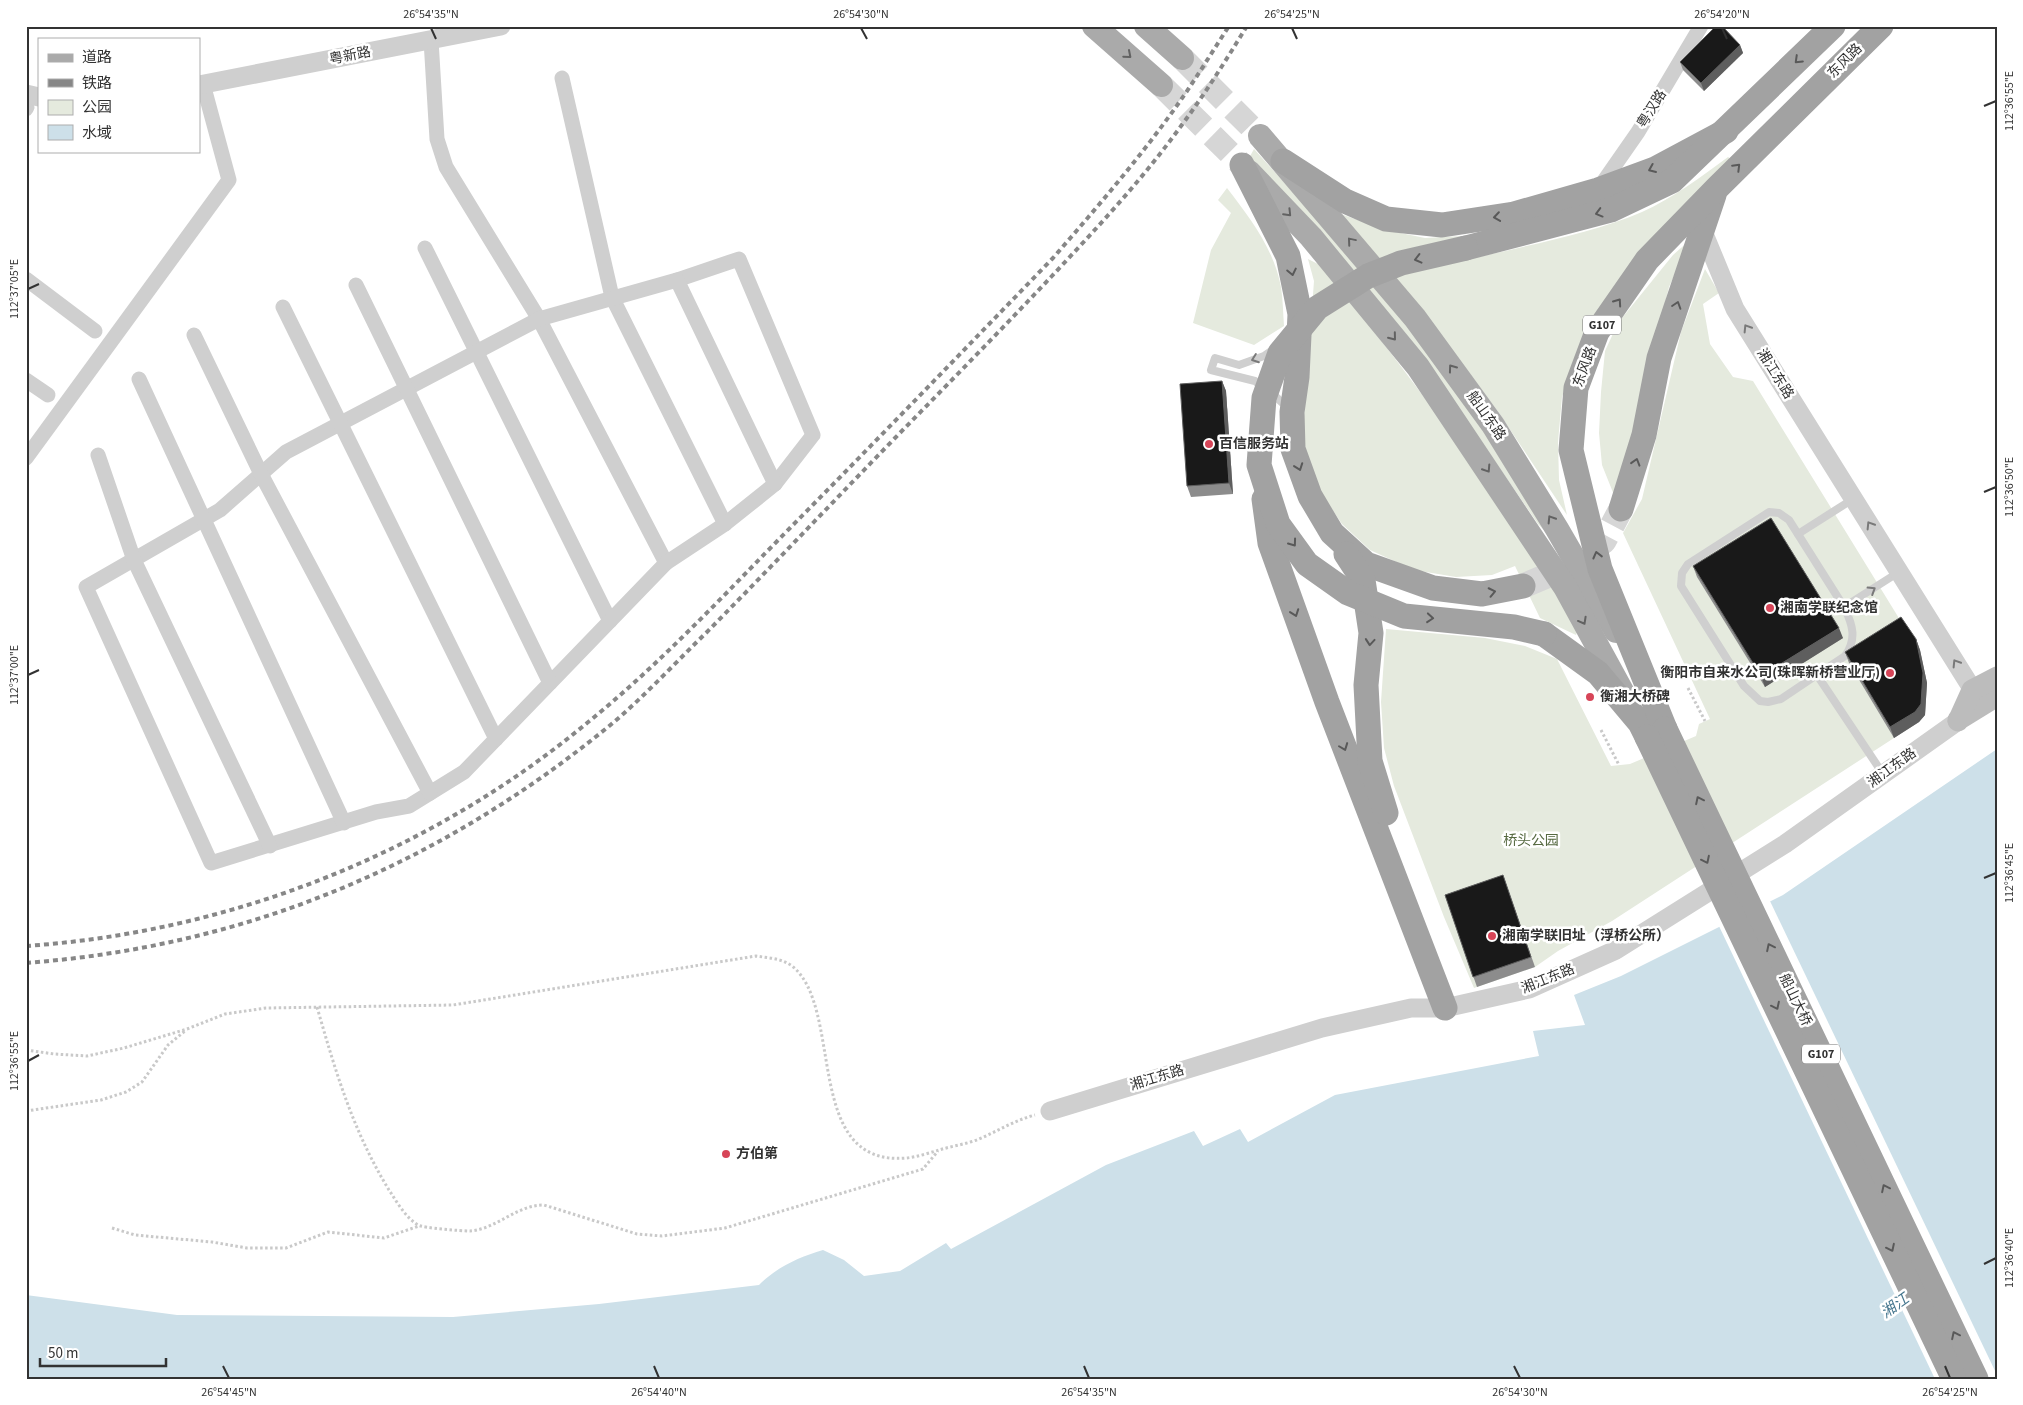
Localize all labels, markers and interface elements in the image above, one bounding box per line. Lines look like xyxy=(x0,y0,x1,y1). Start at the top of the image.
text: 26°54'35"N xyxy=(403,6,459,23)
text: 26°54'30"N xyxy=(833,6,889,23)
text: 26°54'25"N xyxy=(1264,6,1320,23)
text: 26°54'20"N xyxy=(1694,6,1750,23)
legend xyxy=(38,38,200,152)
street label: 东风路 xyxy=(1823,39,1867,83)
street label: 粤新路 xyxy=(327,42,373,70)
text: 道路 xyxy=(82,47,112,68)
one-way arrow xyxy=(1122,50,1131,59)
one-way arrow xyxy=(1795,54,1804,63)
text: 112°36'55"E xyxy=(2001,71,2018,131)
text: 铁路 xyxy=(82,73,112,94)
street label: 粤汉路 xyxy=(1632,86,1672,132)
text: 公园 xyxy=(82,97,112,118)
text: 水域 xyxy=(82,123,112,144)
one-way arrow xyxy=(1648,163,1657,174)
one-way arrow xyxy=(1732,164,1741,173)
one-way arrow xyxy=(1282,207,1291,216)
one-way arrow xyxy=(1595,207,1603,218)
one-way arrow xyxy=(1492,211,1501,221)
one-way arrow xyxy=(1347,238,1356,247)
one-way arrow xyxy=(1414,253,1423,264)
text: 112°37'05"E xyxy=(6,259,23,319)
one-way arrow xyxy=(1286,268,1296,277)
one-way arrow xyxy=(1612,298,1621,307)
one-way arrow xyxy=(1671,302,1681,310)
road number: G107 xyxy=(1583,316,1621,334)
one-way arrow xyxy=(1743,324,1753,333)
one-way arrow xyxy=(1388,331,1396,340)
street label: 东风路 xyxy=(1568,344,1602,390)
street label: 湘江东路 xyxy=(1752,345,1798,403)
one-way arrow xyxy=(1251,353,1260,363)
one-way arrow xyxy=(1449,365,1458,374)
street label: 船山东路 xyxy=(1462,387,1510,445)
place label: 百信服务站 xyxy=(1219,434,1289,454)
marker: 百信服务站 xyxy=(1203,438,1215,450)
text: 112°36'50"E xyxy=(2001,457,2018,517)
one-way arrow xyxy=(1630,459,1640,467)
one-way arrow xyxy=(1293,463,1303,471)
one-way arrow xyxy=(1481,463,1490,473)
one-way arrow xyxy=(1547,515,1557,524)
one-way arrow xyxy=(1866,521,1876,530)
one-way arrow xyxy=(1287,537,1295,546)
one-way arrow xyxy=(1592,552,1602,560)
one-way arrow xyxy=(1866,586,1875,596)
one-way arrow xyxy=(1487,587,1496,598)
place label: 湘南学联纪念馆 xyxy=(1780,598,1878,618)
marker: 湘南学联纪念馆 xyxy=(1764,602,1776,614)
one-way arrow xyxy=(1289,609,1299,617)
one-way arrow xyxy=(1427,613,1435,624)
one-way arrow xyxy=(1577,616,1587,625)
one-way arrow xyxy=(1365,638,1376,646)
text: 112°37'00"E xyxy=(6,645,23,705)
one-way arrow xyxy=(1952,659,1962,668)
place label: 衡阳市自来水公司(珠晖新桥营业厅) xyxy=(1660,663,1880,683)
marker: 衡阳市自来水公司(珠晖新桥营业厅) xyxy=(1884,667,1896,679)
place label: 衡湘大桥碑 xyxy=(1600,687,1670,707)
marker: 衡湘大桥碑 xyxy=(1584,691,1596,703)
one-way arrow xyxy=(1338,742,1348,751)
street label: 湘江东路 xyxy=(1863,743,1921,793)
one-way arrow xyxy=(1695,796,1706,805)
park label: 桥头公园 xyxy=(1503,831,1559,851)
text: 112°36'45"E xyxy=(2001,843,2018,903)
one-way arrow xyxy=(1700,854,1710,863)
place label: 湘南学联旧址（浮桥公所） xyxy=(1502,926,1670,946)
marker: 湘南学联旧址（浮桥公所） xyxy=(1486,930,1498,942)
one-way arrow xyxy=(1765,943,1776,952)
street label: 湘江东路 xyxy=(1518,959,1578,999)
street label: 船山大桥 xyxy=(1774,970,1816,1030)
one-way arrow xyxy=(1770,1001,1780,1010)
text: 112°36'55"E xyxy=(6,1031,23,1091)
road number: G107 xyxy=(1802,1044,1840,1064)
street label: 湘江东路 xyxy=(1127,1060,1187,1096)
place label: 方伯第 xyxy=(736,1144,778,1164)
marker: 方伯第 xyxy=(720,1148,732,1160)
one-way arrow xyxy=(1881,1184,1891,1193)
text: 112°36'40"E xyxy=(2001,1228,2018,1288)
one-way arrow xyxy=(1885,1242,1895,1251)
water label: 湘江 xyxy=(1877,1288,1915,1323)
one-way arrow xyxy=(1951,1331,1961,1340)
scale bar xyxy=(40,1335,166,1367)
text: 50 m xyxy=(48,1343,78,1364)
text: 26°54'45"N xyxy=(201,1384,257,1401)
text: 26°54'40"N xyxy=(631,1384,687,1401)
text: 26°54'35"N xyxy=(1061,1384,1117,1401)
text: 26°54'30"N xyxy=(1492,1384,1548,1401)
text: 26°54'25"N xyxy=(1922,1384,1978,1401)

